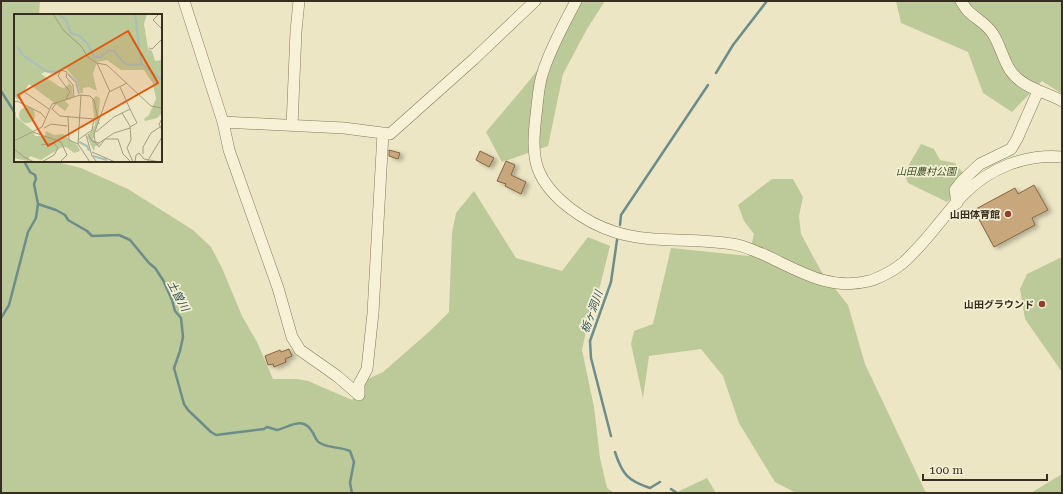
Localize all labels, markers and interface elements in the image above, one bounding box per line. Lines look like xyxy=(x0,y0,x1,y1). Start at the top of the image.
inset map xyxy=(14,14,162,162)
park label: 山田農村公園 xyxy=(896,166,958,177)
place label: 山田体育館 xyxy=(950,209,1000,220)
marker: 山田体育館 xyxy=(1003,209,1013,219)
water label: 土曽川 xyxy=(165,278,192,315)
water label: 栃ヶ洞川 xyxy=(578,288,606,335)
place label: 山田グラウンド xyxy=(964,299,1034,310)
marker: 山田グラウンド xyxy=(1037,299,1047,309)
scale bar xyxy=(923,456,1047,482)
text: 100 m xyxy=(929,463,963,477)

